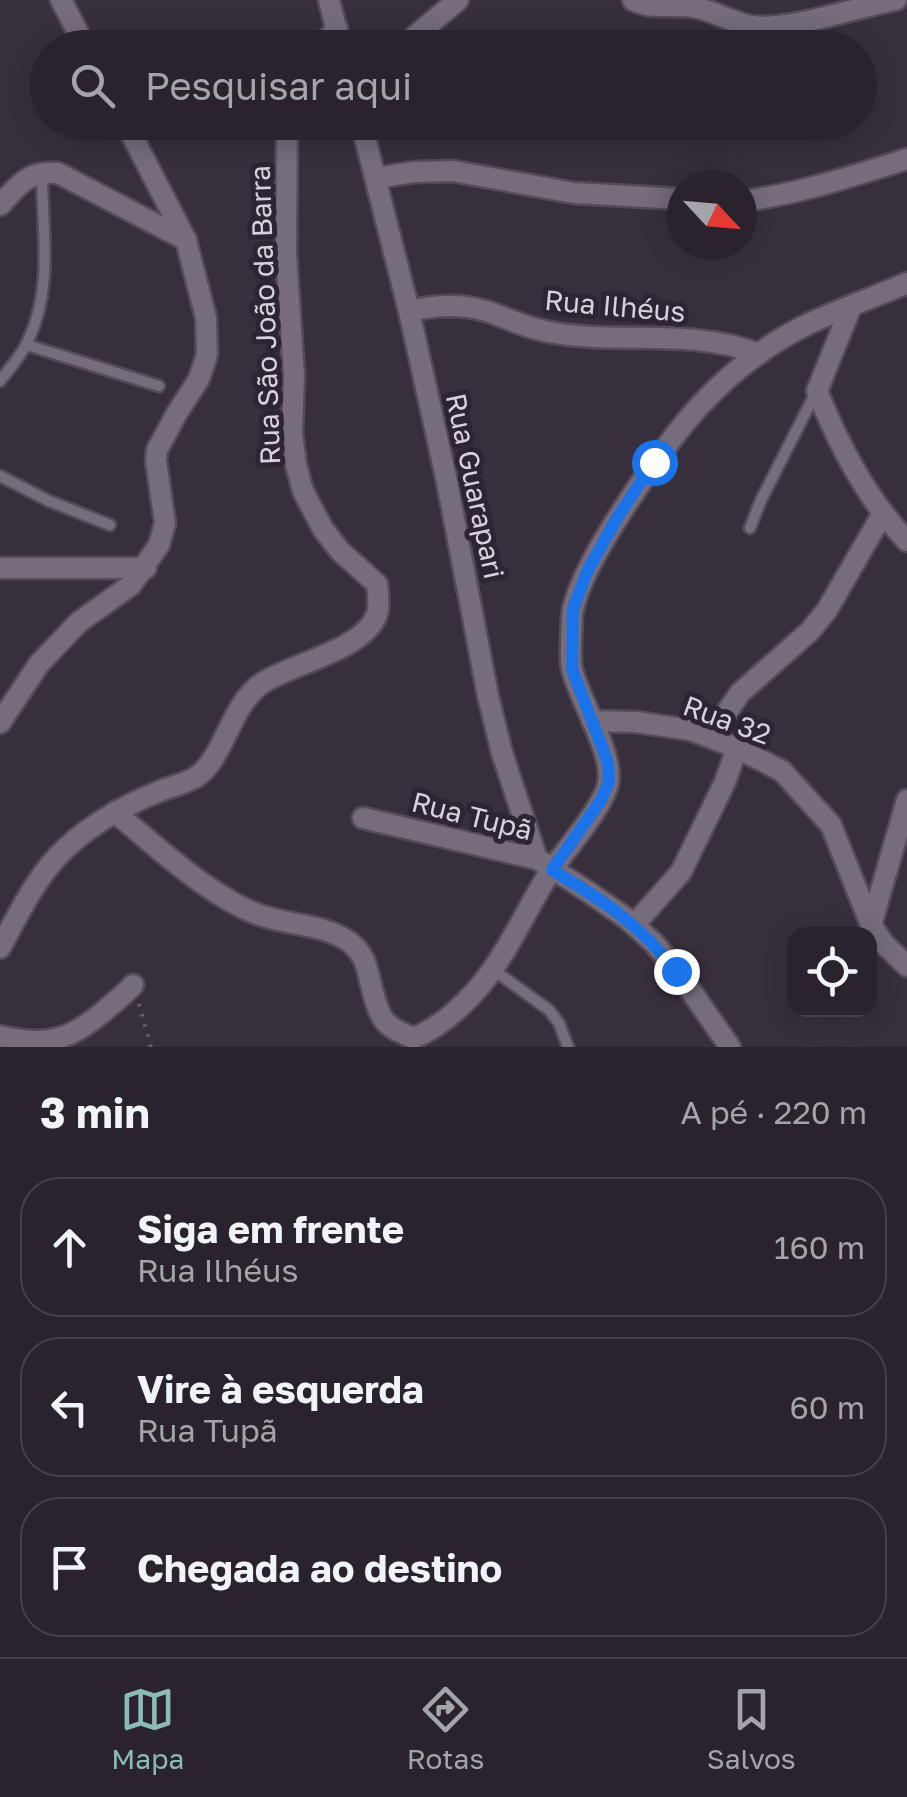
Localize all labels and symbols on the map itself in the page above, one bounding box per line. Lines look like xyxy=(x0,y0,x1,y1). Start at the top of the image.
street label: Rua São João da Barra xyxy=(243,165,286,465)
north arrow xyxy=(667,170,757,260)
street label: Rua Ilhéus xyxy=(543,283,687,328)
street label: Rua Guarapari xyxy=(440,390,511,582)
route start xyxy=(632,440,678,486)
street label: Rua 32 xyxy=(679,688,776,751)
street label: Rua Tupã xyxy=(408,785,536,846)
route end xyxy=(654,949,700,995)

